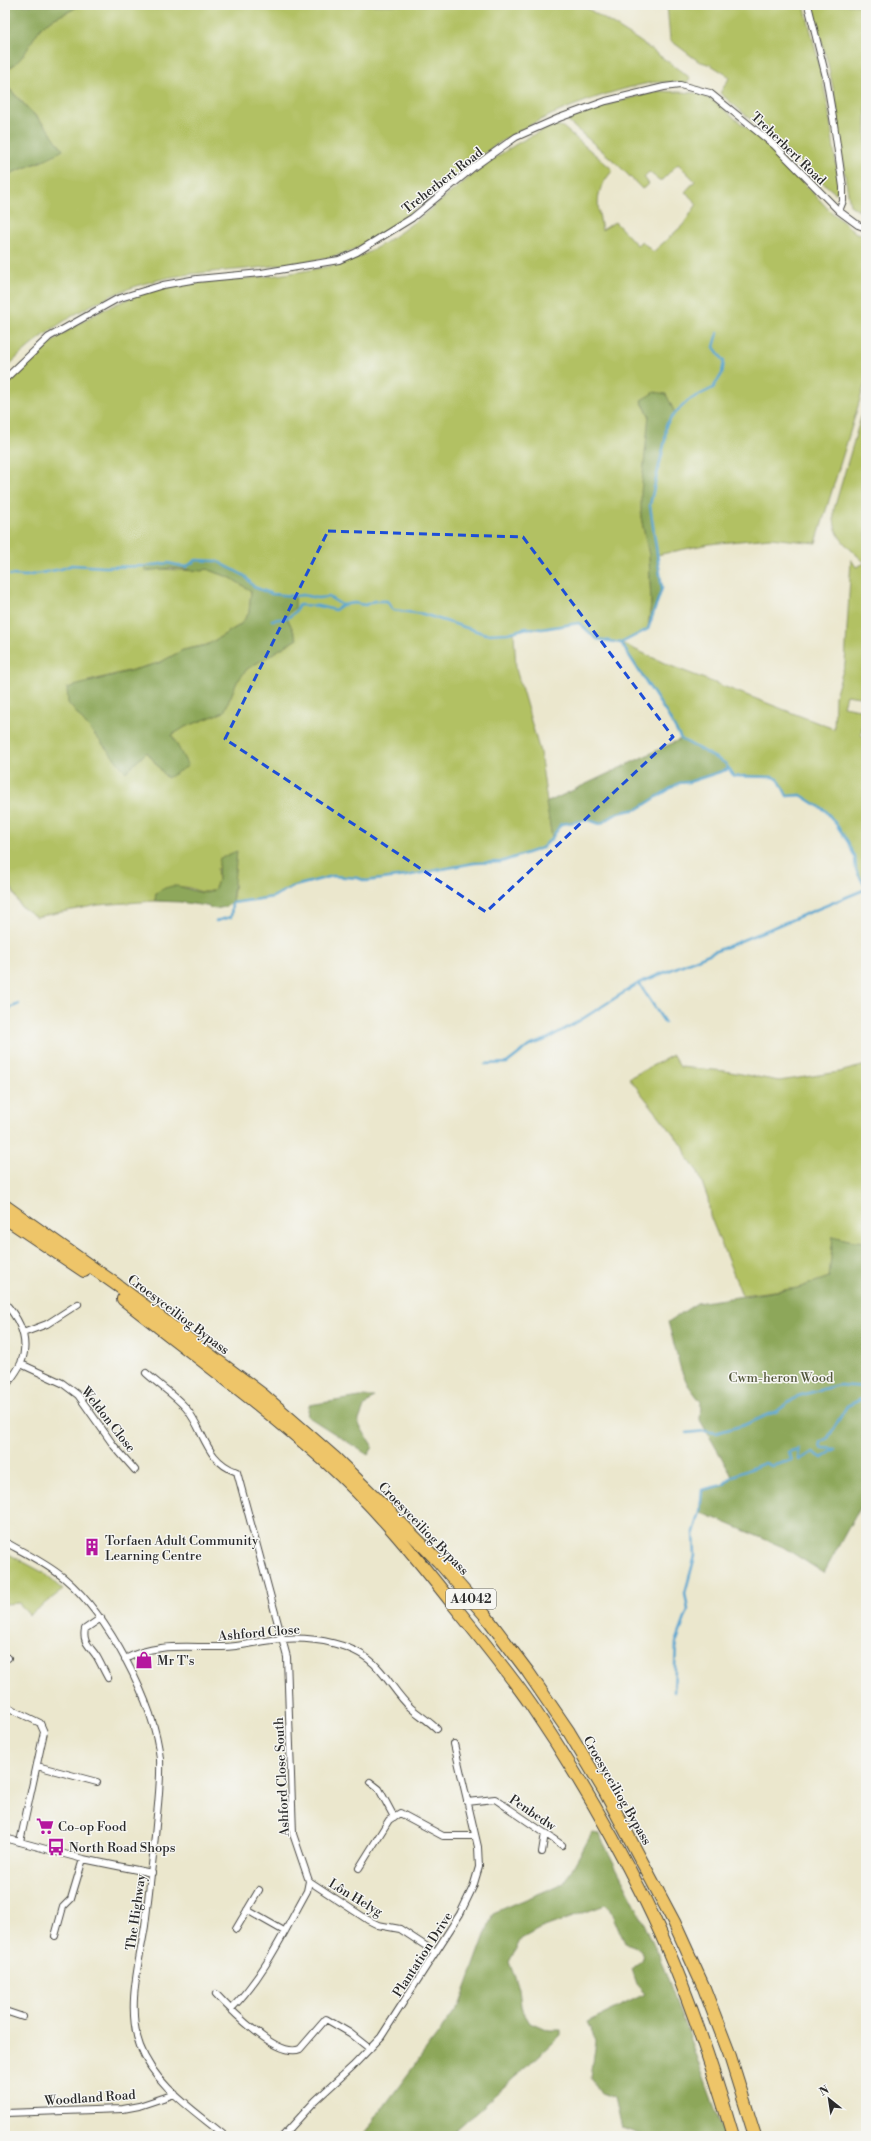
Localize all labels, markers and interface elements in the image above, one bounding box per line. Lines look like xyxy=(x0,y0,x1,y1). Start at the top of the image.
street label: Treherbert Road xyxy=(748,109,830,189)
street label: Treherbert Road xyxy=(399,144,487,217)
street label: Croesyceiliog Bypass xyxy=(124,1271,233,1358)
park label: Cwm-heron Wood xyxy=(729,1370,834,1386)
street label: Weldon Close xyxy=(77,1383,139,1456)
street label: Croesyceiliog Bypass xyxy=(375,1479,472,1579)
place label: Torfaen Adult Community Learning Centre xyxy=(105,1533,259,1564)
building icon: Torfaen Adult Community Learning Centre xyxy=(82,1537,102,1557)
road number: A4042 xyxy=(446,1589,496,1609)
street label: Ashford Close xyxy=(217,1621,301,1645)
shop icon: Mr T's xyxy=(134,1650,154,1670)
place label: Mr T's xyxy=(157,1653,195,1669)
street label: Ashford Close South xyxy=(271,1717,293,1838)
street label: Croesyceiliog Bypass xyxy=(579,1733,655,1848)
street label: Penbedw xyxy=(506,1791,560,1835)
supermarket icon: Co-op Food xyxy=(35,1816,55,1836)
place label: Co-op Food xyxy=(58,1819,127,1835)
bus stop icon: North Road Shops xyxy=(46,1837,66,1857)
place label: North Road Shops xyxy=(69,1840,176,1856)
street label: The Highway xyxy=(123,1872,149,1951)
street label: Lôn Helyg xyxy=(326,1876,386,1920)
street label: Plantation Drive xyxy=(389,1909,457,2000)
north arrow xyxy=(809,2079,849,2119)
text: N xyxy=(817,2083,832,2099)
street label: Woodland Road xyxy=(43,2087,137,2109)

